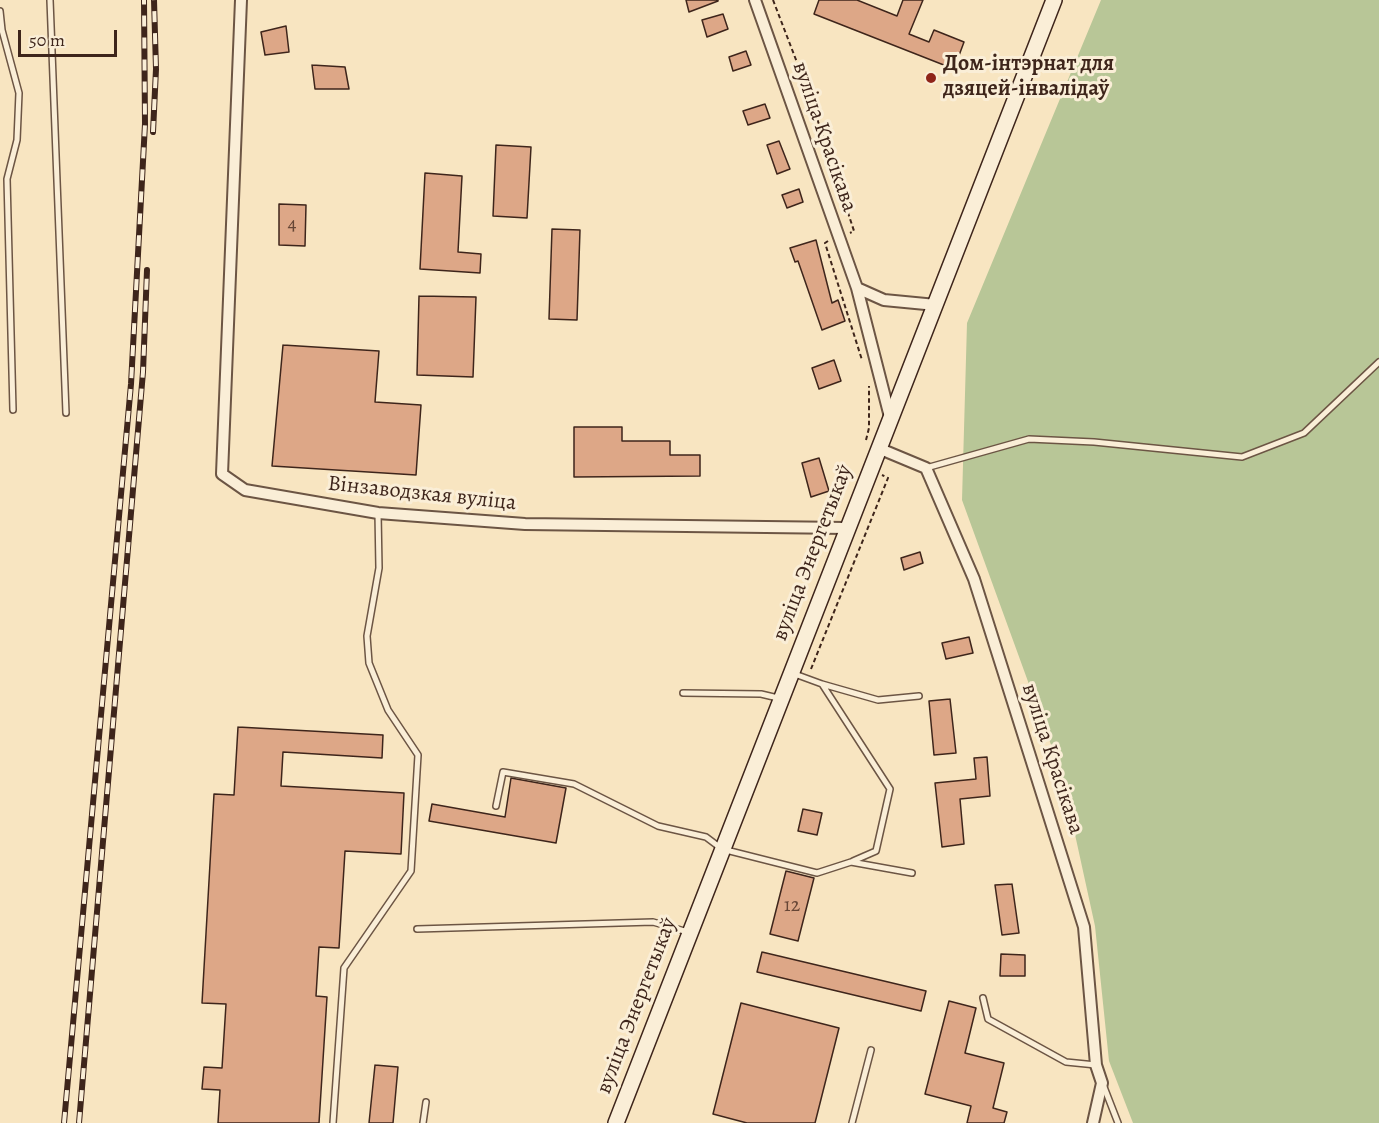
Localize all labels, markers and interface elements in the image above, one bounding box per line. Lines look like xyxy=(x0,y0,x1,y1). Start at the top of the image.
scale bar xyxy=(21,18,120,56)
text: 50 m xyxy=(29,28,65,52)
place label: Дом-інтэрнат для дзяцей-інвалідаў xyxy=(943,52,1114,104)
street label: вуліца Красікава xyxy=(786,58,862,216)
marker: Дом-інтэрнат для дзяцей-інвалідаў xyxy=(924,71,938,85)
house number: 4 xyxy=(287,213,297,237)
street label: вуліца Энергетыкаў xyxy=(767,461,859,645)
street label: Вінзаводзкая вуліца xyxy=(326,471,518,517)
street label: вуліца Красікава xyxy=(1015,680,1089,838)
house number: 12 xyxy=(784,894,800,918)
street label: вуліца Энергетыкаў xyxy=(591,914,683,1098)

